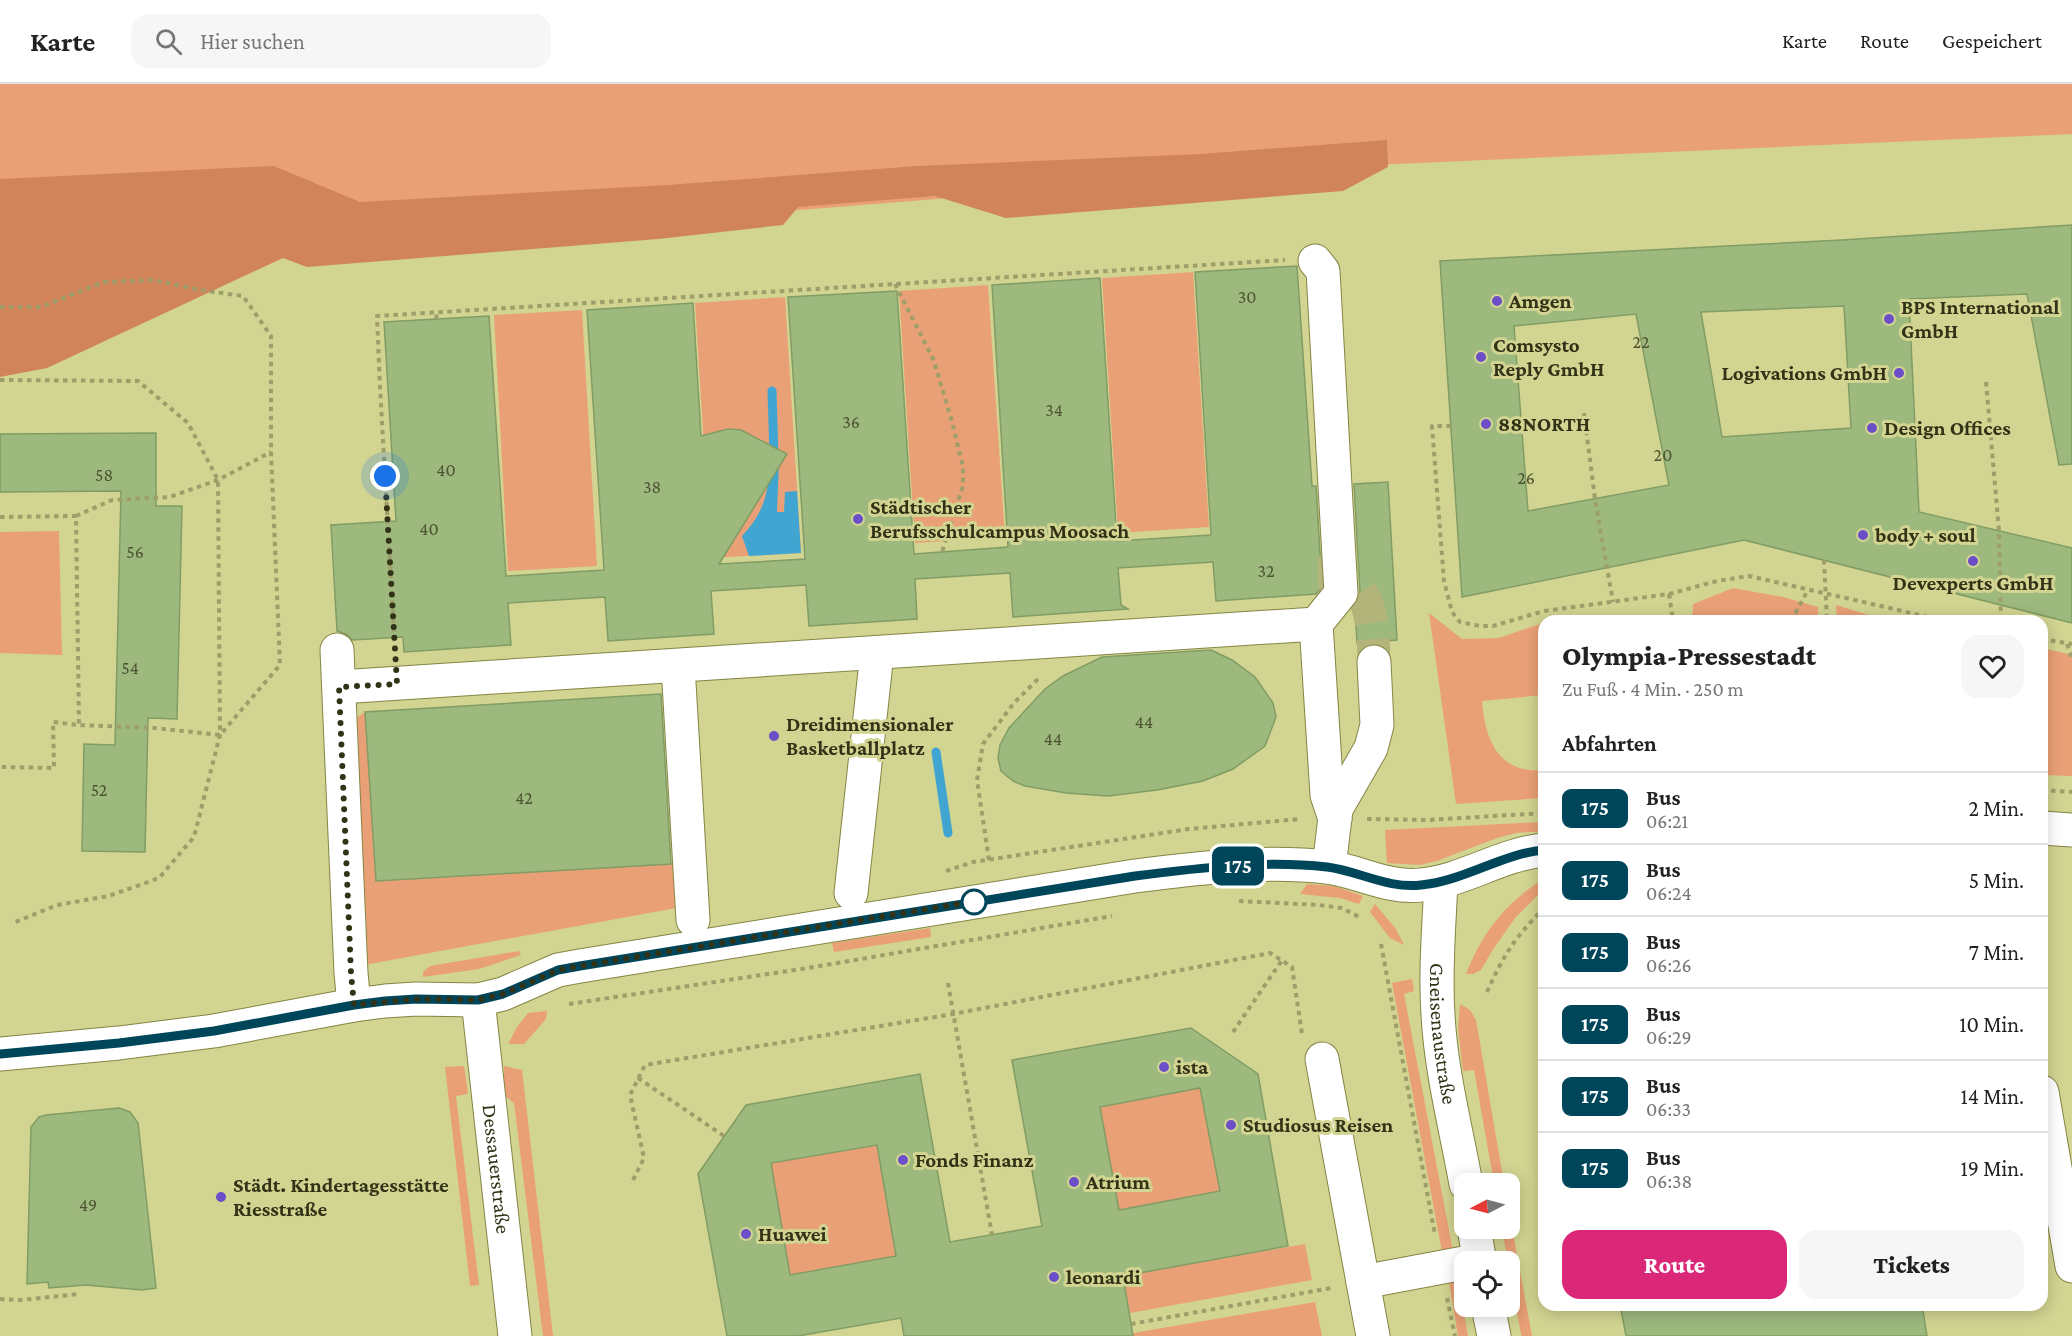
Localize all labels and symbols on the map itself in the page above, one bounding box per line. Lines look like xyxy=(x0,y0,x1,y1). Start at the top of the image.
house number: 30 xyxy=(1238,287,1256,307)
place label: Amgen xyxy=(1508,289,1572,313)
marker: Amgen xyxy=(1490,294,1504,308)
place label: BPS International GmbH xyxy=(1901,295,2059,343)
marker: BPS International GmbH xyxy=(1882,312,1896,326)
house number: 22 xyxy=(1632,332,1650,352)
place label: Comsysto Reply GmbH xyxy=(1493,333,1604,381)
marker: Comsysto Reply GmbH xyxy=(1474,350,1488,364)
place label: Logivations GmbH xyxy=(1721,361,1887,385)
marker: Logivations GmbH xyxy=(1892,366,1906,380)
house number: 34 xyxy=(1045,400,1063,420)
house number: 36 xyxy=(842,412,860,432)
place label: 88NORTH xyxy=(1498,412,1590,436)
place label: Design Offices xyxy=(1884,416,2011,440)
marker: 88NORTH xyxy=(1479,417,1493,431)
marker: Design Offices xyxy=(1865,421,1879,435)
house number: 20 xyxy=(1654,445,1672,465)
house number: 40 xyxy=(436,460,456,480)
your location xyxy=(370,461,400,491)
house number: 58 xyxy=(95,465,113,485)
house number: 26 xyxy=(1517,468,1535,488)
house number: 38 xyxy=(643,477,661,497)
place label: Städtischer Berufsschulcampus Moosach xyxy=(870,495,1129,543)
marker: Städtischer Berufsschulcampus Moosach xyxy=(851,512,865,526)
house number: 40 xyxy=(419,519,439,539)
place label: body + soul xyxy=(1874,523,1976,547)
marker: body + soul xyxy=(1856,528,1870,542)
house number: 56 xyxy=(126,542,144,562)
marker: Devexperts GmbH xyxy=(1966,554,1980,568)
house number: 32 xyxy=(1257,561,1275,581)
place label: Devexperts GmbH xyxy=(1893,571,2053,595)
house number: 54 xyxy=(121,658,139,678)
place label: Dreidimensionaler Basketballplatz xyxy=(786,712,954,760)
house number: 44 xyxy=(1135,712,1153,732)
marker: Dreidimensionaler Basketballplatz xyxy=(767,729,781,743)
house number: 44 xyxy=(1044,729,1062,749)
house number: 52 xyxy=(91,780,107,800)
house number: 42 xyxy=(515,788,533,808)
line badge: 175 xyxy=(1204,846,1272,886)
unlabelled marker xyxy=(961,889,987,915)
street label: Gneisenaustraße xyxy=(1425,963,1462,1106)
place label: ista xyxy=(1176,1055,1209,1079)
marker: ista xyxy=(1157,1060,1171,1074)
street label: Dessauerstraße xyxy=(478,1103,516,1235)
place label: Studiosus Reisen xyxy=(1243,1113,1393,1137)
marker: Studiosus Reisen xyxy=(1224,1118,1238,1132)
place label: Fonds Finanz xyxy=(915,1148,1034,1172)
marker: Fonds Finanz xyxy=(896,1153,910,1167)
place label: Atrium xyxy=(1085,1170,1150,1194)
place label: Städt. Kindertagesstätte Riesstraße xyxy=(233,1173,449,1221)
north arrow xyxy=(1454,1173,1520,1239)
marker: Atrium xyxy=(1067,1175,1081,1189)
marker: Städt. Kindertagesstätte Riesstraße xyxy=(214,1190,228,1204)
house number: 49 xyxy=(79,1195,97,1215)
place label: Huawei xyxy=(758,1222,827,1246)
marker: Huawei xyxy=(739,1227,753,1241)
place label: leonardi xyxy=(1066,1265,1141,1289)
marker: leonardi xyxy=(1047,1270,1061,1284)

